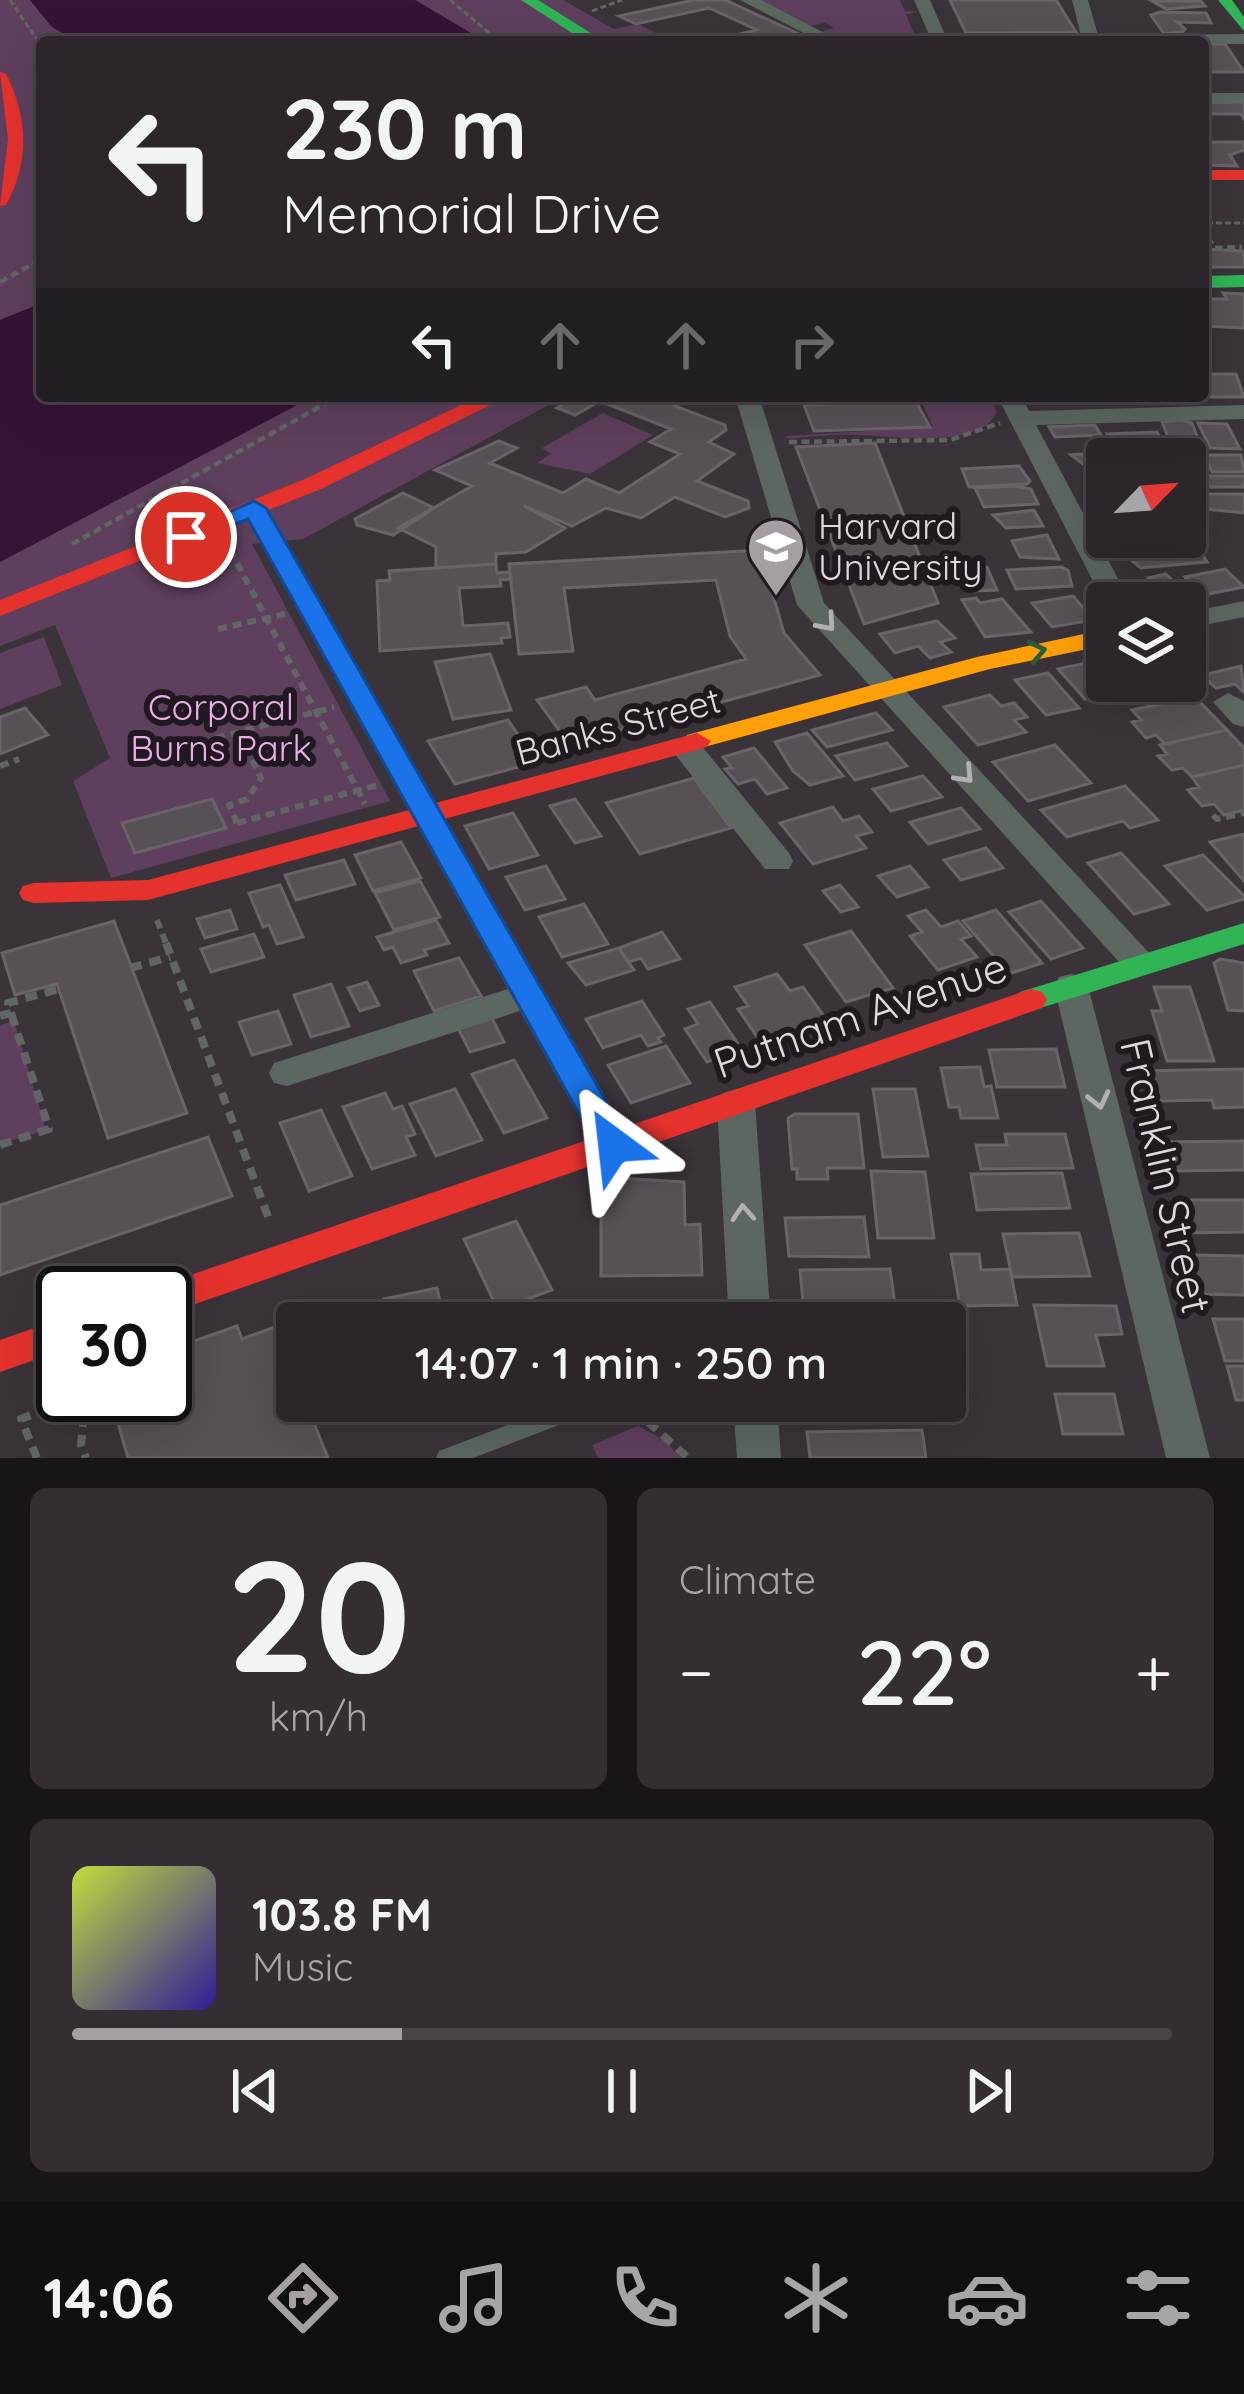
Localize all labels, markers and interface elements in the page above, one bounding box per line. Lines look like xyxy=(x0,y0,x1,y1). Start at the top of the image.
text: 230 m xyxy=(282,75,527,180)
icon: left xyxy=(84,84,240,240)
text: Memorial Drive xyxy=(282,179,661,247)
icon: left xyxy=(401,312,467,378)
icon: ahead xyxy=(527,312,593,378)
icon: ahead xyxy=(653,312,719,378)
icon: right xyxy=(779,312,845,378)
north arrow xyxy=(1086,438,1206,558)
map controls xyxy=(1086,438,1206,702)
pin xyxy=(135,486,237,588)
place label: Harvard University xyxy=(818,503,982,589)
icon: arrive xyxy=(153,504,219,570)
school or university icon: Harvard University xyxy=(745,516,807,598)
button: layers xyxy=(1086,582,1206,702)
one-way arrow xyxy=(813,610,834,631)
one-way arrow xyxy=(1026,640,1046,665)
street label: Banks Street xyxy=(511,677,725,774)
park label: Corporal Burns Park xyxy=(130,684,312,770)
one-way arrow xyxy=(951,761,973,783)
street label: Putnam Avenue xyxy=(706,940,1013,1089)
street label: Franklin Street xyxy=(1109,1033,1224,1318)
position arrow xyxy=(551,1082,677,1208)
one-way arrow xyxy=(1085,1090,1110,1110)
one-way arrow xyxy=(730,1203,756,1222)
speed limit sign: 30 xyxy=(36,1266,192,1422)
text: 14:07 · 1 min · 250 m xyxy=(415,1334,827,1390)
text: 20 xyxy=(226,1516,411,1711)
text: Climate xyxy=(679,1555,816,1604)
text: 22° xyxy=(857,1615,992,1728)
text: − xyxy=(679,1630,713,1713)
text: + xyxy=(1135,1630,1172,1713)
text: km/h xyxy=(269,1692,368,1741)
text: 103.8 FM xyxy=(252,1886,432,1942)
text: Music xyxy=(252,1942,353,1991)
icon: previous xyxy=(222,2058,288,2124)
icon: pause xyxy=(589,2058,655,2124)
icon: next xyxy=(956,2058,1022,2124)
icon: directions xyxy=(261,2256,345,2340)
icon: music xyxy=(432,2256,516,2340)
icon: phone xyxy=(603,2256,687,2340)
icon: climate xyxy=(774,2256,858,2340)
icon: car xyxy=(945,2256,1029,2340)
icon: filters xyxy=(1116,2256,1200,2340)
text: 14:06 xyxy=(44,2264,174,2332)

